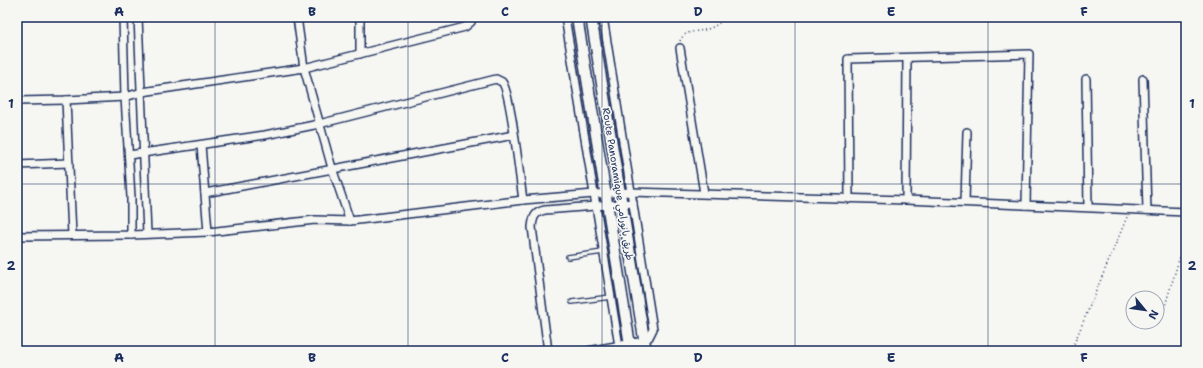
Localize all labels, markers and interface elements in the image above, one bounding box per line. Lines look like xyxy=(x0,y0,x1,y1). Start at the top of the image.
text: A xyxy=(114,3,124,20)
text: B xyxy=(308,3,316,20)
text: C xyxy=(501,3,509,20)
text: D xyxy=(693,3,703,20)
text: E xyxy=(887,3,896,20)
text: F xyxy=(1080,3,1088,20)
text: 1 xyxy=(8,95,14,112)
text: 1 xyxy=(1189,95,1195,112)
street label: Route Panoramique طريق بانورامي xyxy=(597,107,636,262)
text: 2 xyxy=(6,257,16,274)
text: 2 xyxy=(1187,257,1197,274)
north arrow xyxy=(1125,290,1165,330)
text: N xyxy=(1144,307,1162,322)
text: A xyxy=(114,349,124,366)
text: B xyxy=(308,349,316,366)
text: C xyxy=(501,349,509,366)
text: D xyxy=(693,349,703,366)
text: E xyxy=(887,349,896,366)
text: F xyxy=(1080,349,1088,366)

